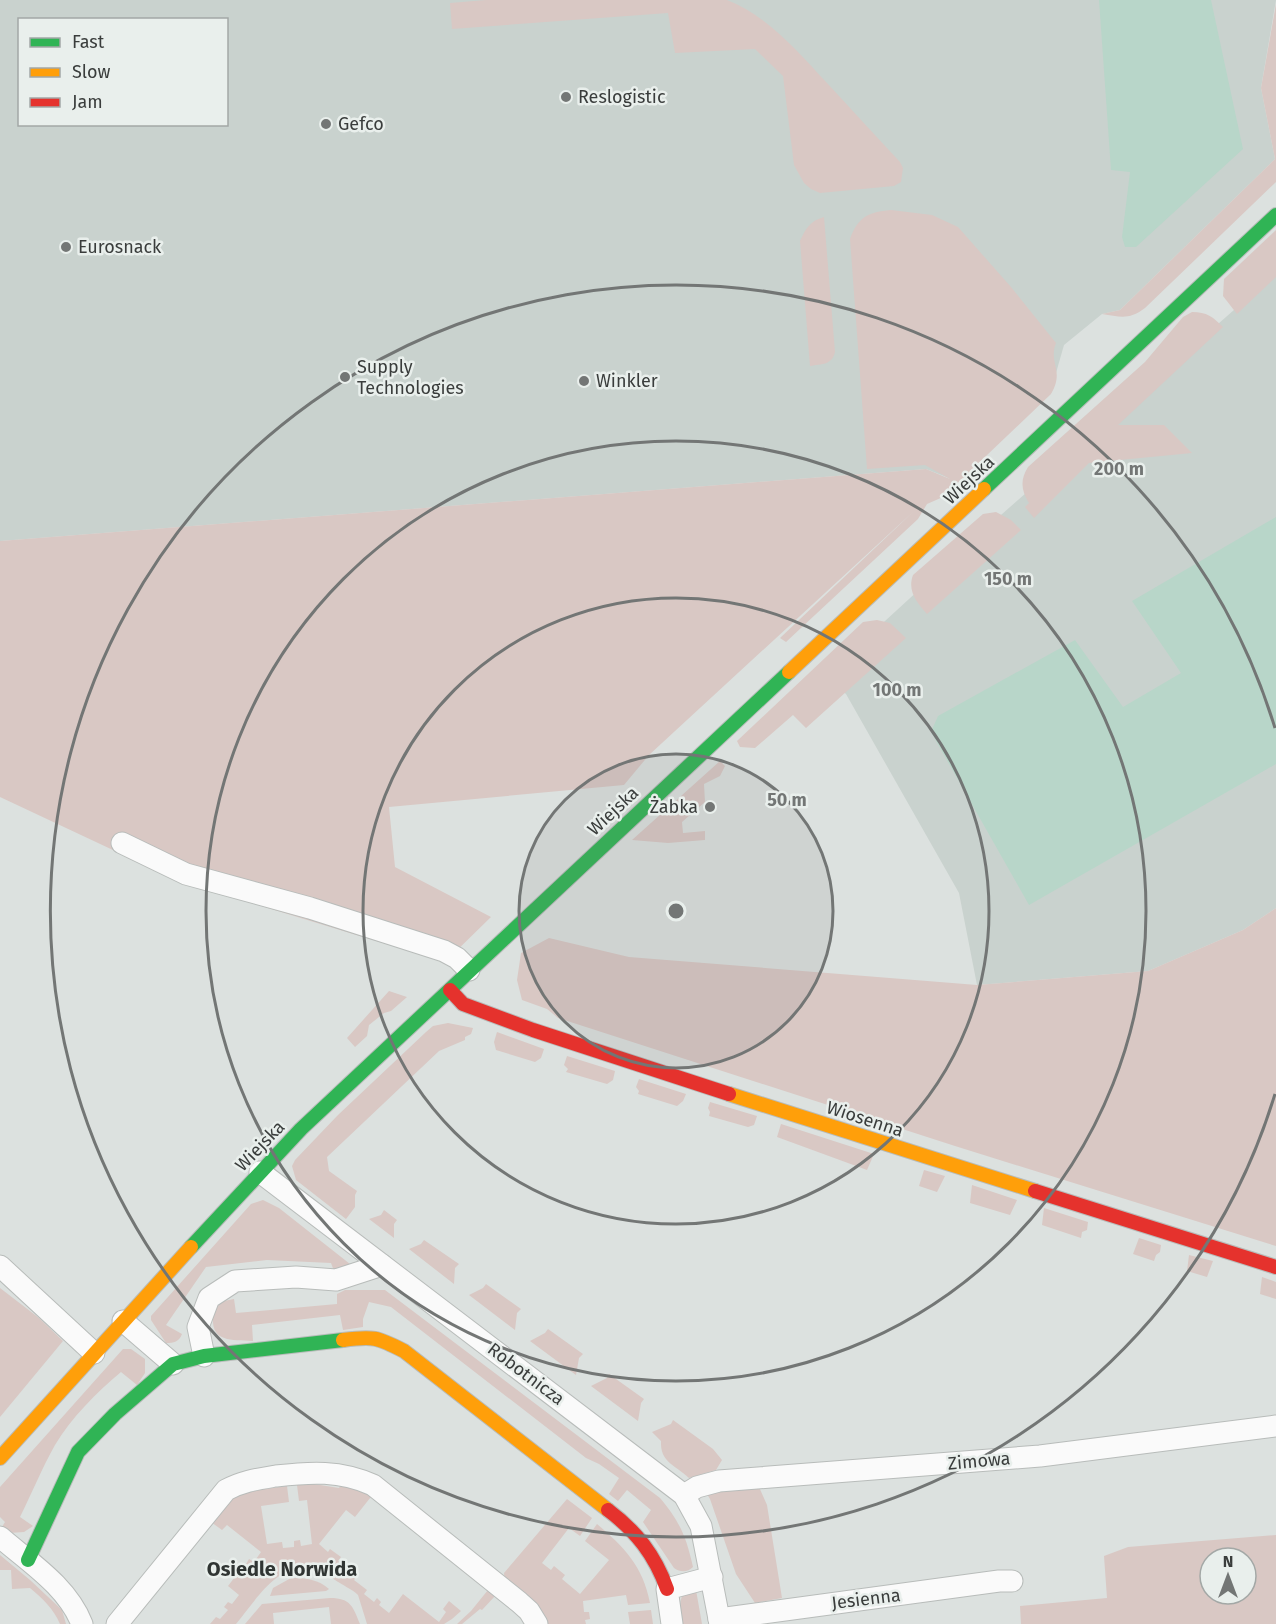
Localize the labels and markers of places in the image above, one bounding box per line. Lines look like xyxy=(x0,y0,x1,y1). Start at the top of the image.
place label: Reslogistic xyxy=(578,86,666,108)
marker: Reslogistic xyxy=(559,90,573,104)
place label: Gefco xyxy=(338,113,384,135)
marker: Gefco xyxy=(319,117,333,131)
place label: Eurosnack xyxy=(78,236,162,258)
marker: Eurosnack xyxy=(59,240,73,254)
place label: Supply Technologies xyxy=(357,356,464,399)
marker: Supply Technologies xyxy=(338,370,352,384)
place label: Winkler xyxy=(596,370,658,392)
marker: Winkler xyxy=(577,374,591,388)
place label: Żabka xyxy=(650,796,698,818)
marker: Żabka xyxy=(703,800,717,814)
centre of rings xyxy=(666,901,686,921)

